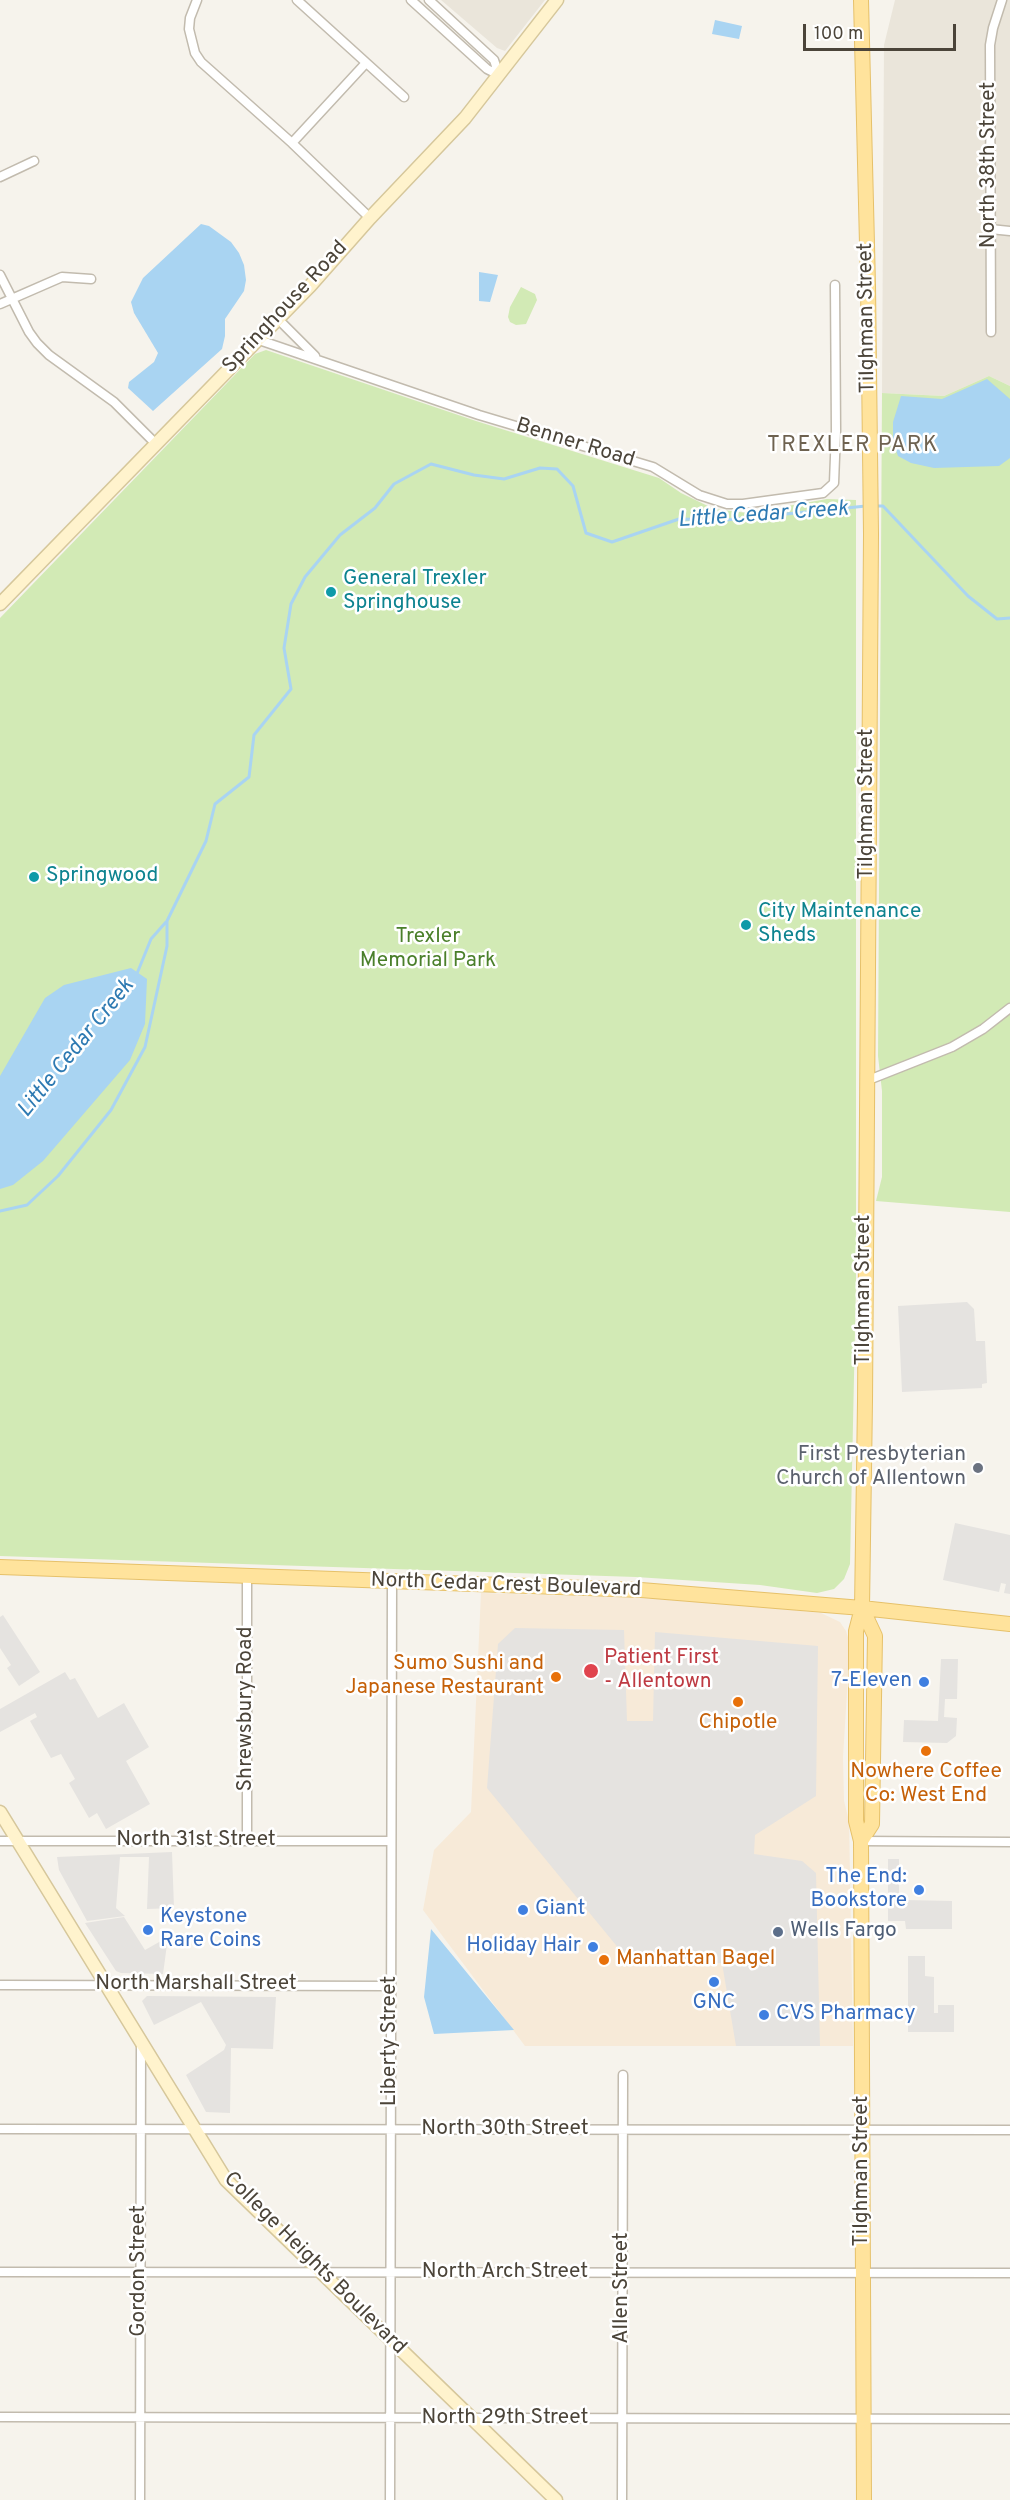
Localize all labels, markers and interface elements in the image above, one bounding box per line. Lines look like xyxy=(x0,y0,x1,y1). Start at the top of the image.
scale bar xyxy=(806,12,959,50)
text: 100 m xyxy=(814,23,863,46)
street label: North 38th Street xyxy=(977,82,1003,248)
street label: Springhouse Road xyxy=(218,237,354,379)
street label: Tilghman Street xyxy=(854,242,882,394)
street label: Benner Road xyxy=(513,414,637,474)
district label: TREXLER PARK xyxy=(767,434,939,460)
water label: Little Cedar Creek xyxy=(677,497,849,535)
place label: General Trexler Springhouse xyxy=(343,567,487,617)
marker: General Trexler Springhouse xyxy=(324,585,338,599)
street label: Tilghman Street xyxy=(855,729,881,879)
place label: Springwood xyxy=(46,864,158,890)
marker: Springwood xyxy=(27,870,41,884)
place label: City Maintenance Sheds xyxy=(758,900,921,950)
marker: City Maintenance Sheds xyxy=(739,918,753,932)
park label: Trexler Memorial Park xyxy=(360,925,496,975)
water label: Little Cedar Creek xyxy=(13,974,141,1124)
street label: Tilghman Street xyxy=(852,1215,878,1365)
place label: First Presbyterian Church of Allentown xyxy=(776,1443,966,1493)
marker: First Presbyterian Church of Allentown xyxy=(971,1461,985,1475)
street label: North Cedar Crest Boulevard xyxy=(370,1569,642,1603)
street label: Shrewsbury Road xyxy=(234,1627,260,1791)
place label: Patient First - Allentown xyxy=(604,1646,719,1696)
place label: Sumo Sushi and Japanese Restaurant xyxy=(345,1652,544,1702)
marker: Patient First - Allentown xyxy=(582,1662,600,1680)
place label: 7-Eleven xyxy=(831,1669,912,1695)
marker: Sumo Sushi and Japanese Restaurant xyxy=(549,1670,563,1684)
marker: 7-Eleven xyxy=(917,1675,931,1689)
marker: Chipotle xyxy=(731,1695,745,1709)
place label: Chipotle xyxy=(699,1711,777,1737)
marker: Nowhere Coffee Co: West End xyxy=(919,1744,933,1758)
place label: Nowhere Coffee Co: West End xyxy=(850,1760,1002,1810)
street label: North 31st Street xyxy=(116,1828,276,1854)
place label: The End: Bookstore xyxy=(811,1865,907,1915)
marker: The End: Bookstore xyxy=(912,1883,926,1897)
place label: Giant xyxy=(535,1897,586,1923)
marker: Giant xyxy=(516,1903,530,1917)
place label: Keystone Rare Coins xyxy=(160,1905,261,1955)
place label: Wells Fargo xyxy=(790,1919,897,1945)
marker: Keystone Rare Coins xyxy=(141,1923,155,1937)
marker: Wells Fargo xyxy=(771,1925,785,1939)
place label: Holiday Hair xyxy=(466,1934,581,1960)
marker: Holiday Hair xyxy=(586,1940,600,1954)
place label: Manhattan Bagel xyxy=(616,1947,775,1973)
marker: Manhattan Bagel xyxy=(597,1953,611,1967)
street label: North Marshall Street xyxy=(95,1972,297,1998)
marker: GNC xyxy=(707,1975,721,1989)
street label: Liberty Street xyxy=(378,1976,404,2106)
place label: GNC xyxy=(693,1991,735,2017)
place label: CVS Pharmacy xyxy=(776,2002,916,2028)
marker: CVS Pharmacy xyxy=(757,2008,771,2022)
street label: Tilghman Street xyxy=(850,2096,876,2246)
street label: North 30th Street xyxy=(421,2117,589,2143)
street label: College Heights Boulevard xyxy=(217,2167,411,2361)
street label: Gordon Street xyxy=(127,2205,153,2337)
street label: Allen Street xyxy=(610,2232,636,2344)
street label: North Arch Street xyxy=(422,2260,588,2286)
street label: North 29th Street xyxy=(422,2406,588,2432)

